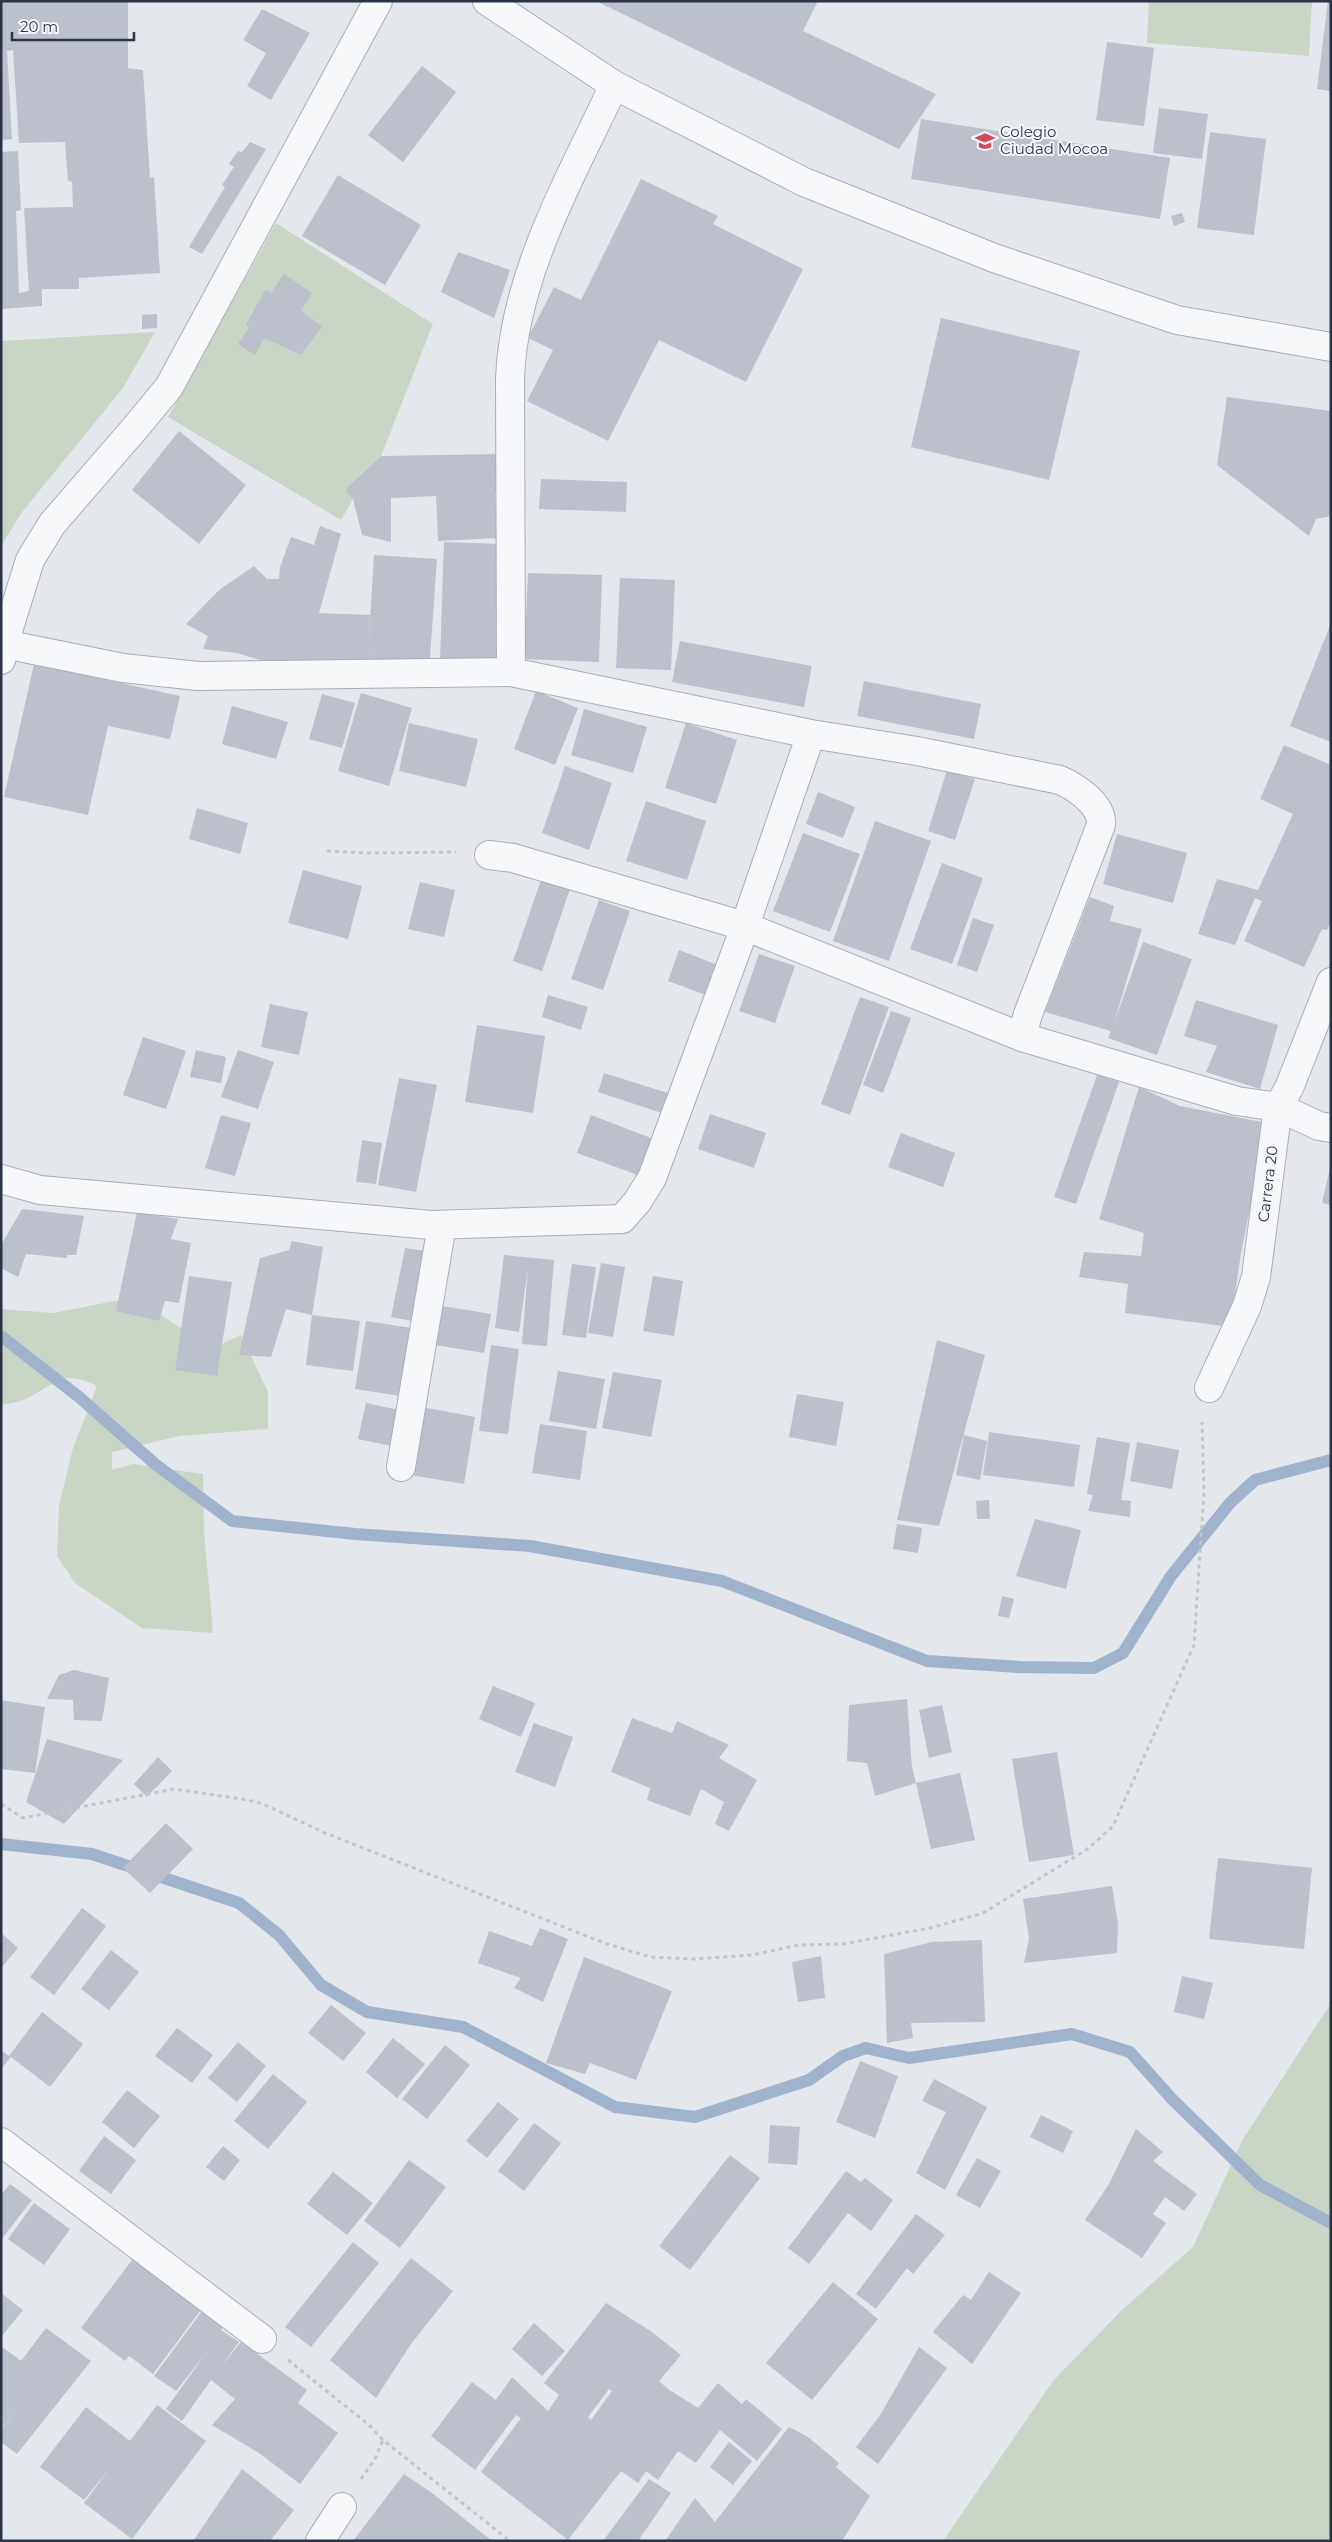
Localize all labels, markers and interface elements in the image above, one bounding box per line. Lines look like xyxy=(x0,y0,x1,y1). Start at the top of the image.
scale bar xyxy=(12,10,135,42)
text: 20 m xyxy=(20,17,58,36)
place label: Colegio Ciudad Mocoa xyxy=(1000,122,1108,158)
school or university icon: Colegio Ciudad Mocoa xyxy=(974,130,996,152)
street label: Carrera 20 xyxy=(1253,1145,1282,1223)

